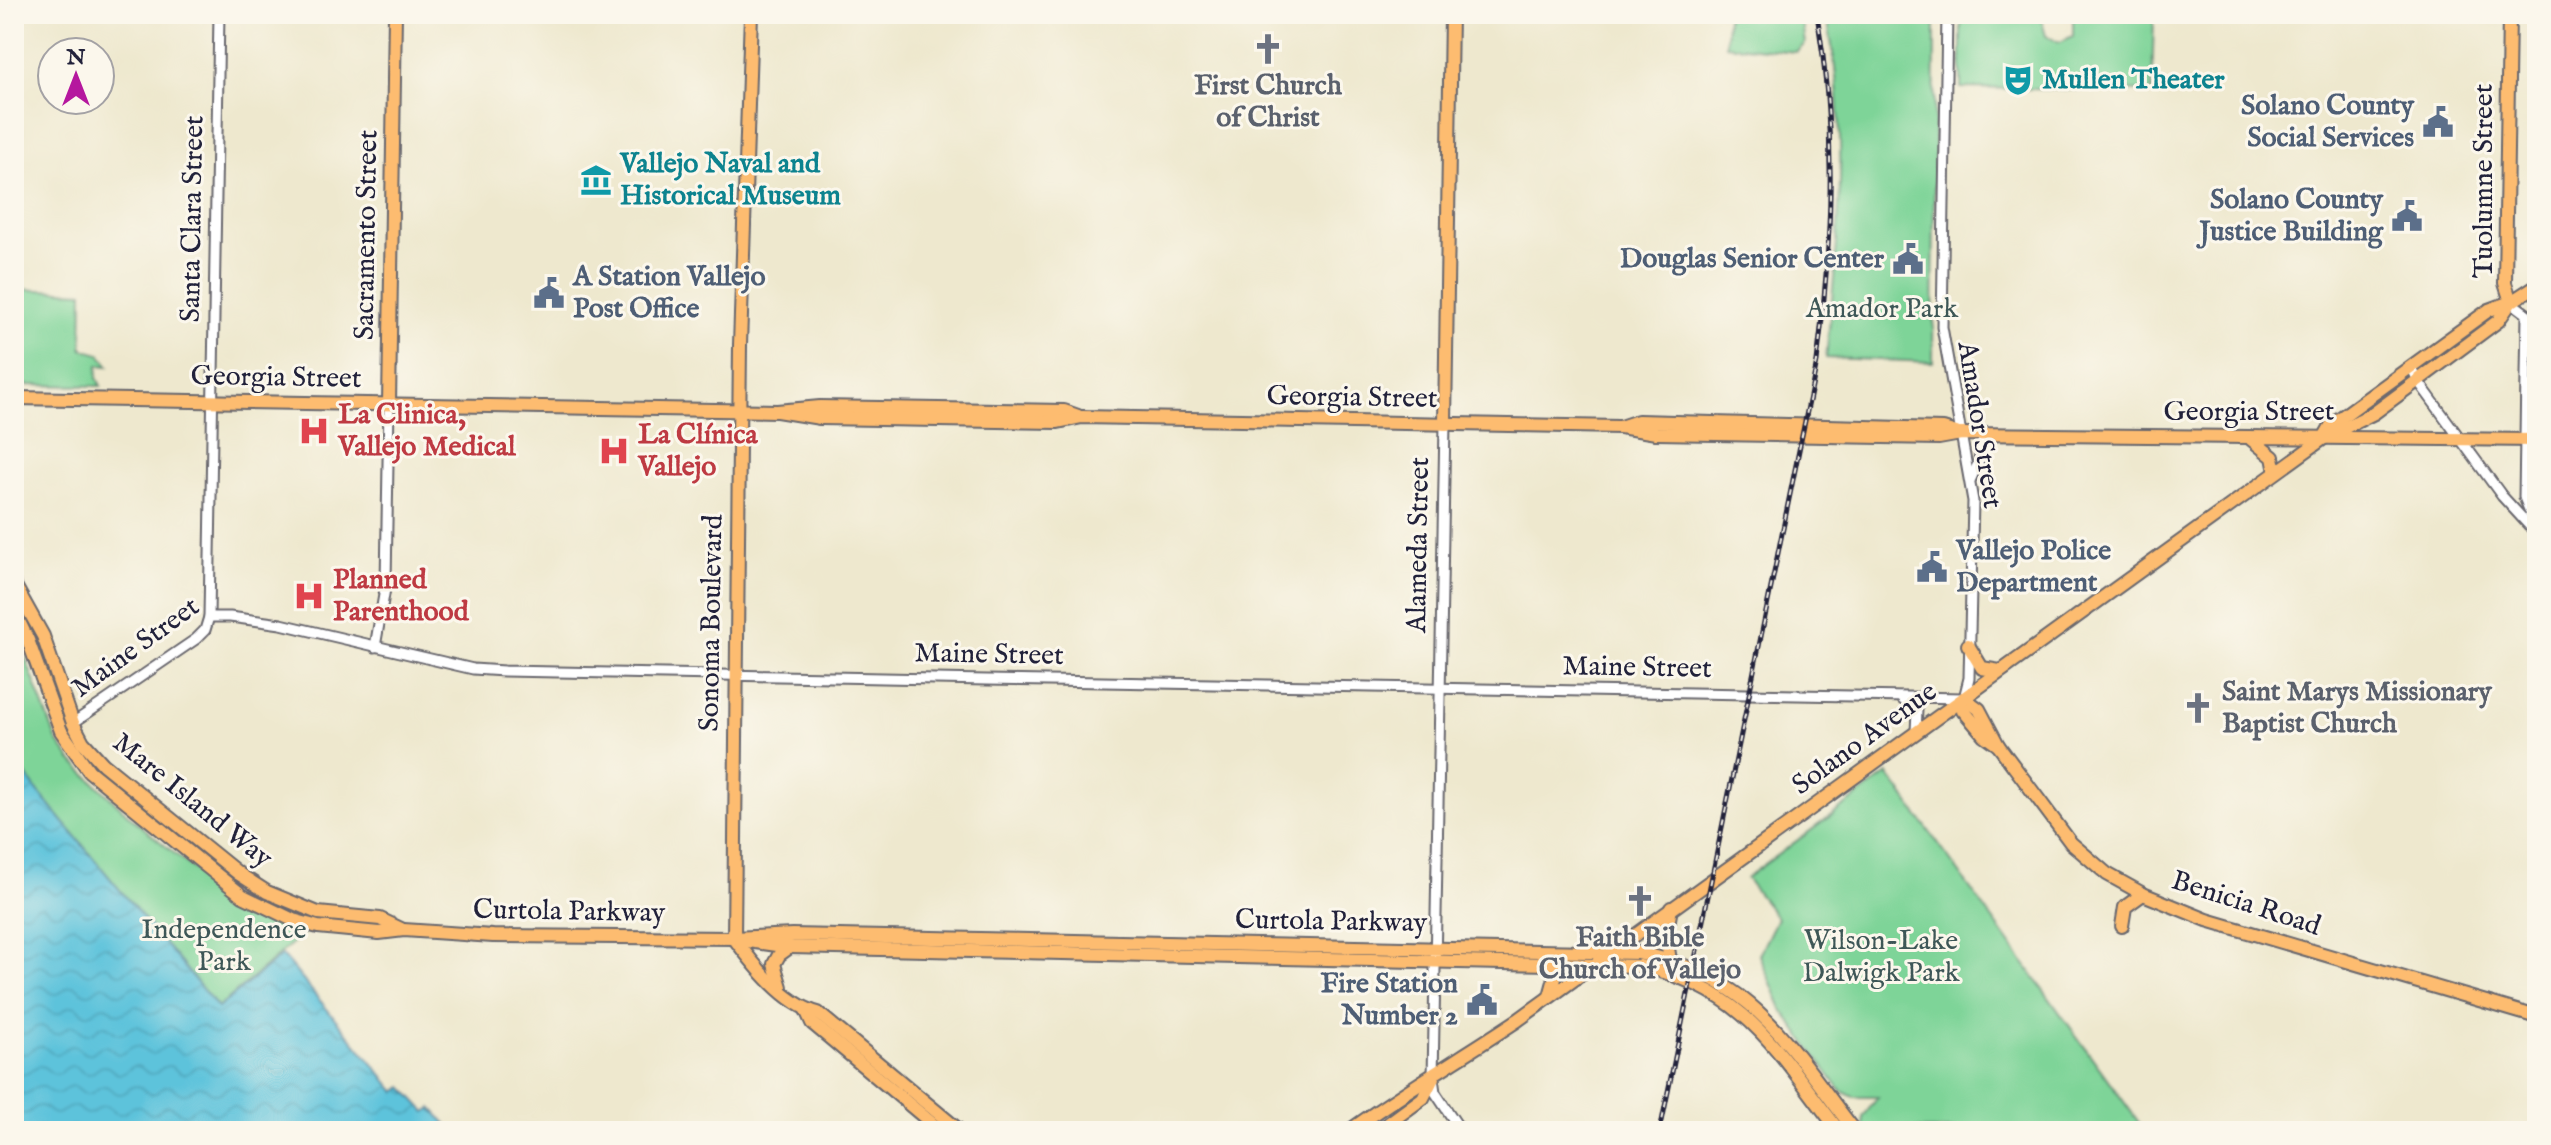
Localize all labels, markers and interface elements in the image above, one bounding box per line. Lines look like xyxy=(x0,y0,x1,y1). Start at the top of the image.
church icon: First Church of Christ xyxy=(1251,32,1285,66)
north arrow xyxy=(36,36,116,116)
text: N xyxy=(65,44,86,72)
theatre icon: Mullen Theater xyxy=(2001,63,2035,97)
place label: Mullen Theater xyxy=(2042,63,2225,98)
place label: First Church of Christ xyxy=(1194,69,1343,136)
street label: Tuolumne Street xyxy=(2467,83,2502,278)
place label: Solano County Social Services xyxy=(2241,89,2415,156)
public building icon: Solano County Social Services xyxy=(2421,105,2455,139)
street label: Santa Clara Street xyxy=(174,115,212,323)
street label: Sacramento Street xyxy=(348,129,386,340)
place label: Vallejo Naval and Historical Museum xyxy=(619,147,841,214)
museum icon: Vallejo Naval and Historical Museum xyxy=(579,163,613,197)
place label: Solano County Justice Building xyxy=(2195,183,2384,250)
public building icon: Solano County Justice Building xyxy=(2390,199,2424,233)
place label: Douglas Senior Center xyxy=(1620,242,1885,277)
public building icon: Douglas Senior Center xyxy=(1891,242,1925,276)
place label: A Station Vallejo Post Office xyxy=(572,260,766,327)
public building icon: A Station Vallejo Post Office xyxy=(532,276,566,310)
park label: Amador Park xyxy=(1805,292,1959,327)
street label: Amador Street xyxy=(1948,338,2010,511)
street label: Georgia Street xyxy=(190,359,362,397)
street label: Georgia Street xyxy=(1266,379,1438,417)
street label: Georgia Street xyxy=(2164,395,2335,430)
place label: La Clinica, Vallejo Medical xyxy=(337,398,517,465)
hospital icon: La Clinica, Vallejo Medical xyxy=(297,414,331,448)
place label: La Clínica Vallejo xyxy=(637,418,759,485)
hospital icon: La Clínica Vallejo xyxy=(597,434,631,468)
street label: Alameda Street xyxy=(1400,456,1438,634)
street label: Sonoma Boulevard xyxy=(693,514,731,732)
place label: Vallejo Police Department xyxy=(1955,534,2111,601)
public building icon: Vallejo Police Department xyxy=(1915,550,1949,584)
place label: Planned Parenthood xyxy=(333,563,470,630)
hospital icon: Planned Parenthood xyxy=(292,579,326,613)
street label: Maine Street xyxy=(65,590,207,706)
street label: Maine Street xyxy=(914,636,1064,674)
street label: Maine Street xyxy=(1562,649,1712,687)
street label: Solano Avenue xyxy=(1786,675,1944,803)
place label: Saint Marys Missionary Baptist Church xyxy=(2222,675,2493,742)
church icon: Saint Marys Missionary Baptist Church xyxy=(2181,691,2215,725)
street label: Mare Island Way xyxy=(105,726,279,876)
street label: Benicia Road xyxy=(2167,863,2325,945)
church icon: Faith Bible Church of Vallejo xyxy=(1623,884,1657,918)
street label: Curtola Parkway xyxy=(473,893,666,931)
street label: Curtola Parkway xyxy=(1235,903,1428,941)
park label: Independence Park xyxy=(141,913,307,980)
place label: Faith Bible Church of Vallejo xyxy=(1539,921,1741,988)
park label: Wilson-Lake Dalwigk Park xyxy=(1802,924,1961,991)
place label: Fire Station Number 2 xyxy=(1321,967,1458,1034)
public building icon: Fire Station Number 2 xyxy=(1465,983,1499,1017)

